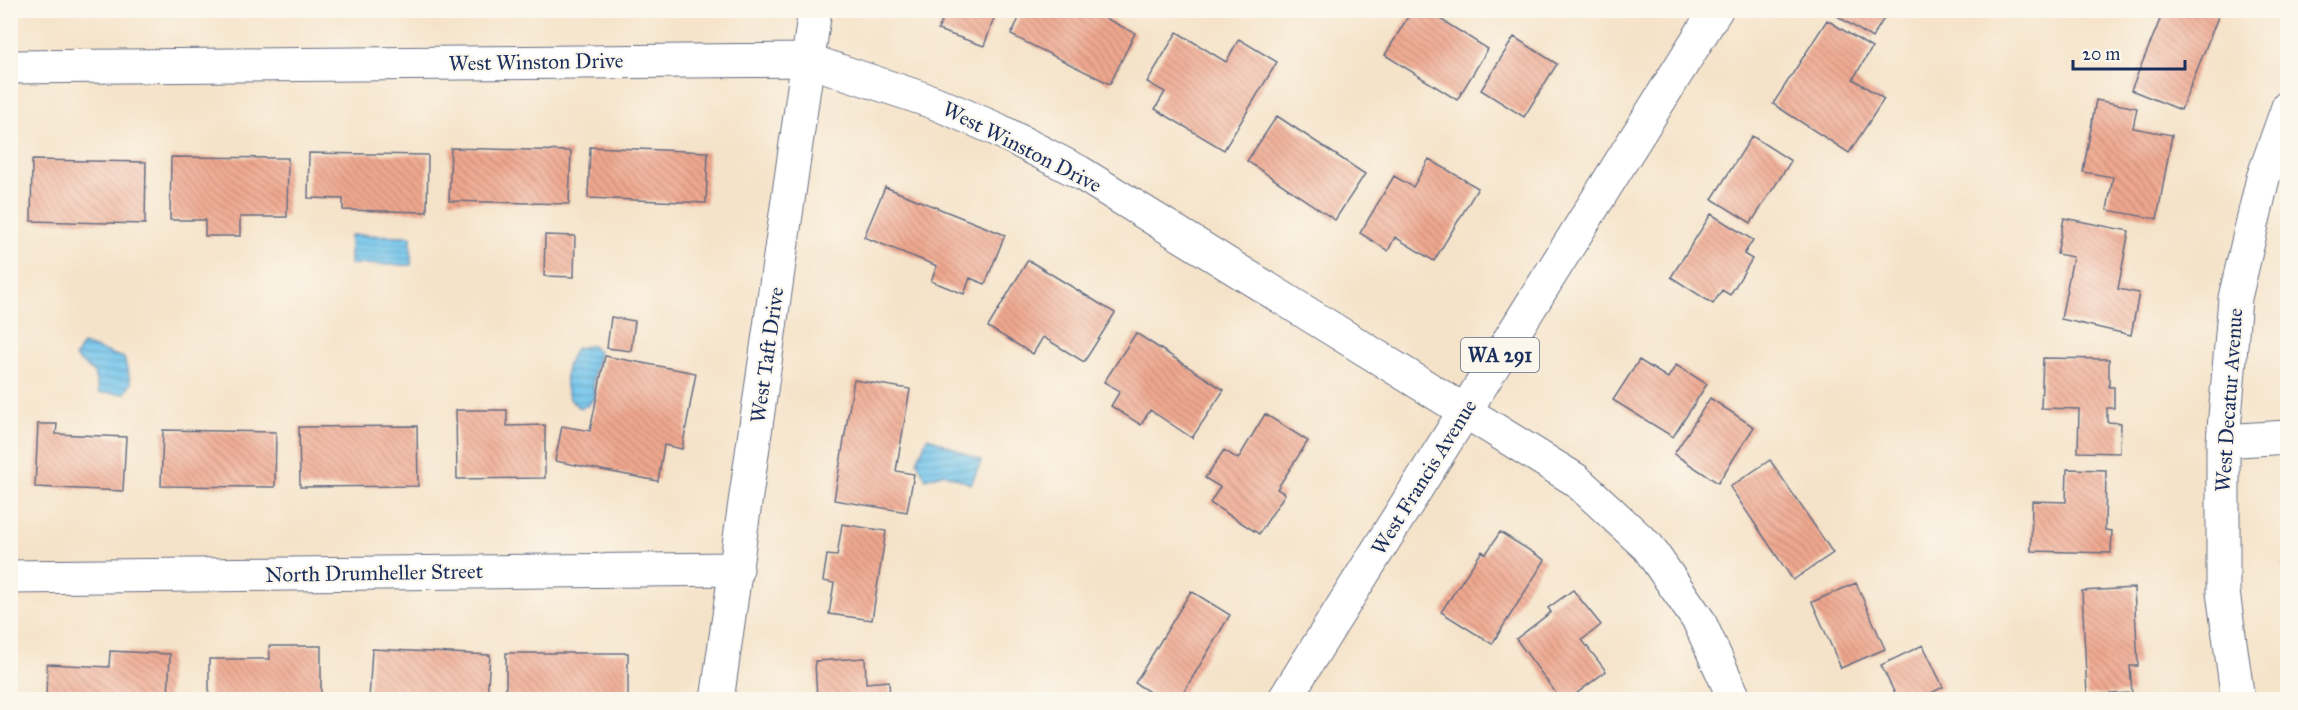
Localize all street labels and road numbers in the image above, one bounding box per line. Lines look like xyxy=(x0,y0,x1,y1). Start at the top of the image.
street label: West Winston Drive xyxy=(448,47,624,77)
street label: West Winston Drive xyxy=(938,96,1106,198)
street label: West Taft Drive xyxy=(745,285,789,425)
street label: West Decatur Avenue xyxy=(2210,307,2248,493)
road number: WA 291 xyxy=(1461,338,1539,372)
street label: West Francis Avenue xyxy=(1366,394,1482,560)
street label: North Drumheller Street xyxy=(265,558,484,588)

